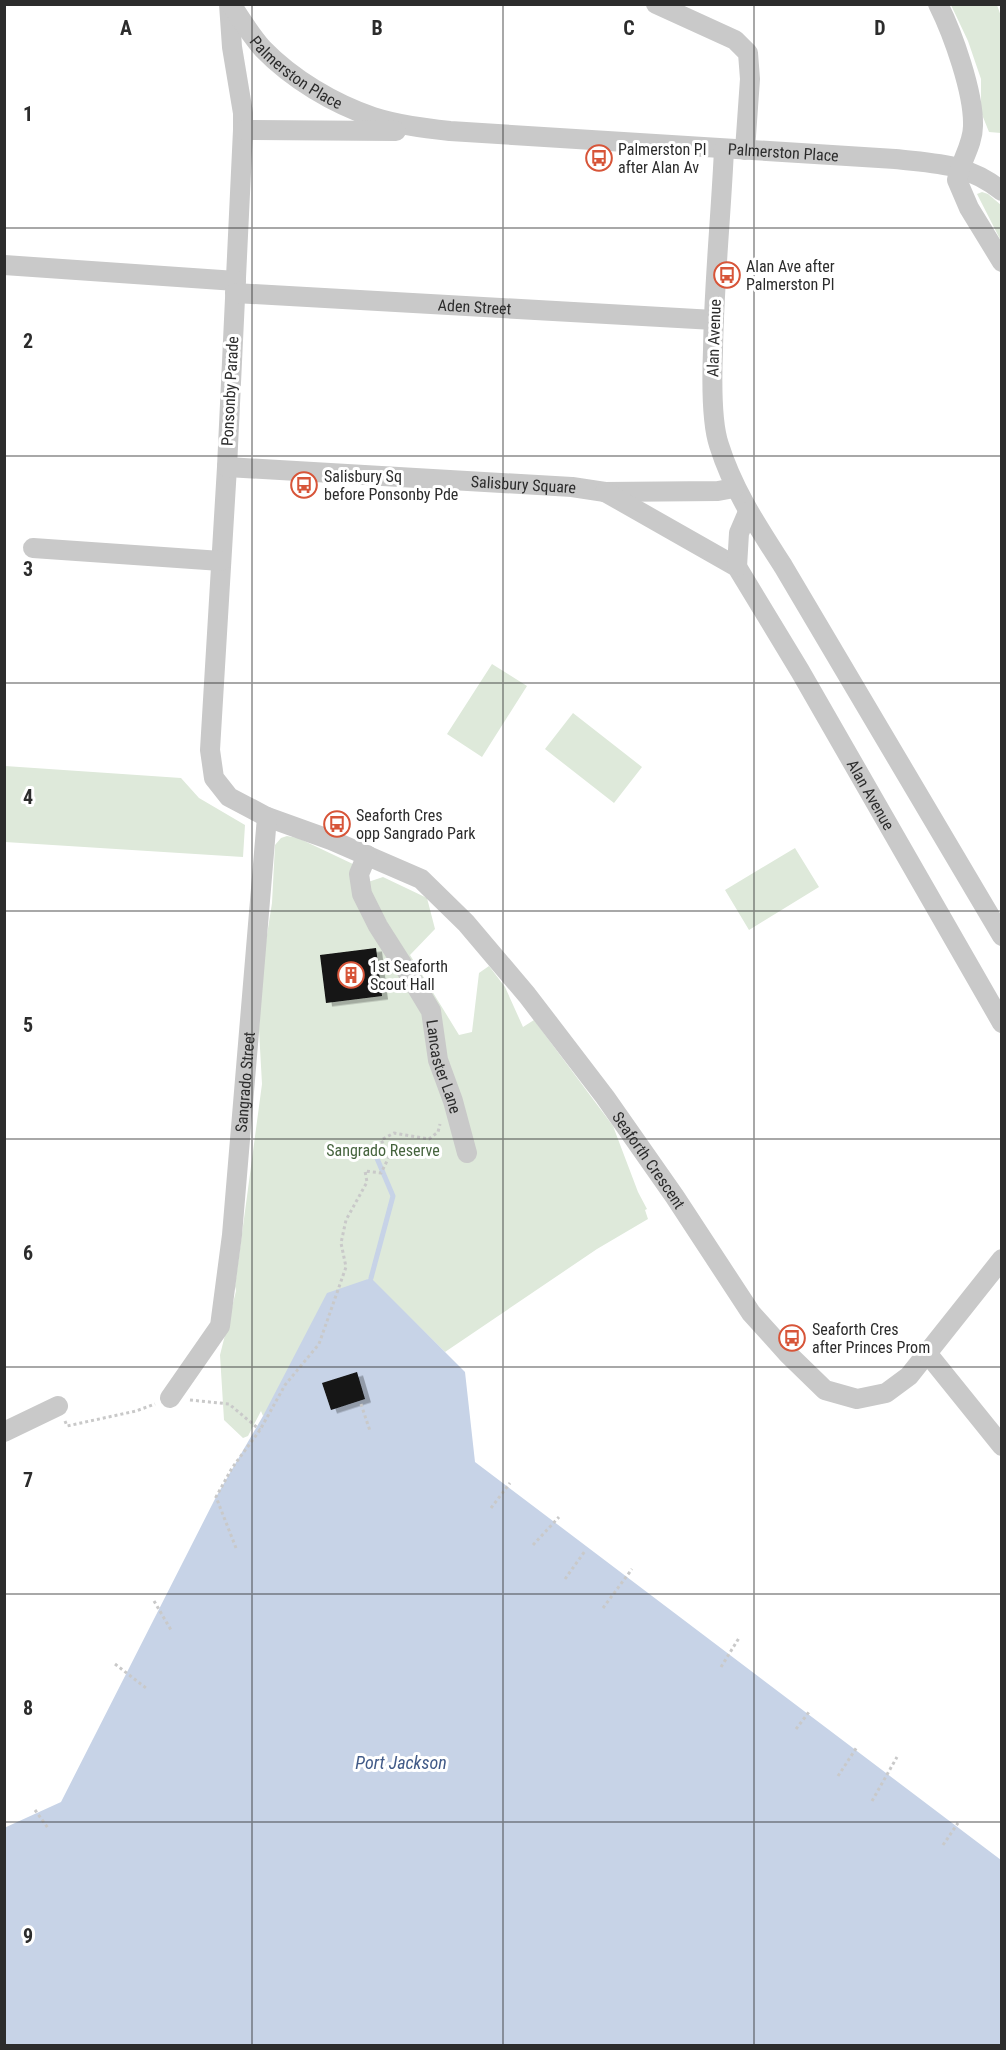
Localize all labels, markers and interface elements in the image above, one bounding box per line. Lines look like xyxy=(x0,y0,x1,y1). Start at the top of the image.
text: A xyxy=(120,16,132,40)
text: B xyxy=(371,16,383,40)
text: C xyxy=(623,16,635,40)
text: D xyxy=(874,16,886,40)
street label: Palmerston Place xyxy=(246,32,346,113)
text: 1 xyxy=(23,102,33,126)
street label: Palmerston Place xyxy=(727,139,839,165)
place label: Palmerston Pl after Alan Av xyxy=(618,140,706,177)
bus stop icon: Palmerston Pl after Alan Av xyxy=(584,143,614,173)
place label: Alan Ave after Palmerston Pl xyxy=(746,257,835,294)
bus stop icon: Alan Ave after Palmerston Pl xyxy=(712,260,742,290)
street label: Aden Street xyxy=(437,295,512,318)
street label: Alan Avenue xyxy=(703,299,725,377)
text: 2 xyxy=(23,329,33,353)
street label: Ponsonby Parade xyxy=(218,336,242,446)
place label: Salisbury Sq before Ponsonby Pde xyxy=(324,467,458,504)
bus stop icon: Salisbury Sq before Ponsonby Pde xyxy=(289,470,319,500)
street label: Salisbury Square xyxy=(470,472,578,497)
text: 3 xyxy=(23,557,33,581)
street label: Alan Avenue xyxy=(843,756,899,833)
text: 4 xyxy=(23,785,33,809)
place label: Seaforth Cres opp Sangrado Park xyxy=(356,806,476,843)
bus stop icon: Seaforth Cres opp Sangrado Park xyxy=(322,809,352,839)
place label: 1st Seaforth Scout Hall xyxy=(370,957,448,994)
building icon: 1st Seaforth Scout Hall xyxy=(336,960,366,990)
text: 5 xyxy=(23,1013,33,1037)
street label: Lancaster Lane xyxy=(423,1018,465,1115)
street label: Sangrado Street xyxy=(231,1031,259,1133)
street label: Seaforth Crescent xyxy=(609,1108,690,1212)
park label: Sangrado Reserve xyxy=(326,1141,440,1160)
text: 6 xyxy=(23,1241,33,1265)
place label: Seaforth Cres after Princes Prom xyxy=(812,1320,930,1357)
bus stop icon: Seaforth Cres after Princes Prom xyxy=(777,1323,807,1353)
text: 7 xyxy=(23,1468,33,1492)
text: 8 xyxy=(23,1696,33,1720)
water label: Port Jackson xyxy=(355,1752,447,1773)
text: 9 xyxy=(23,1924,33,1948)

